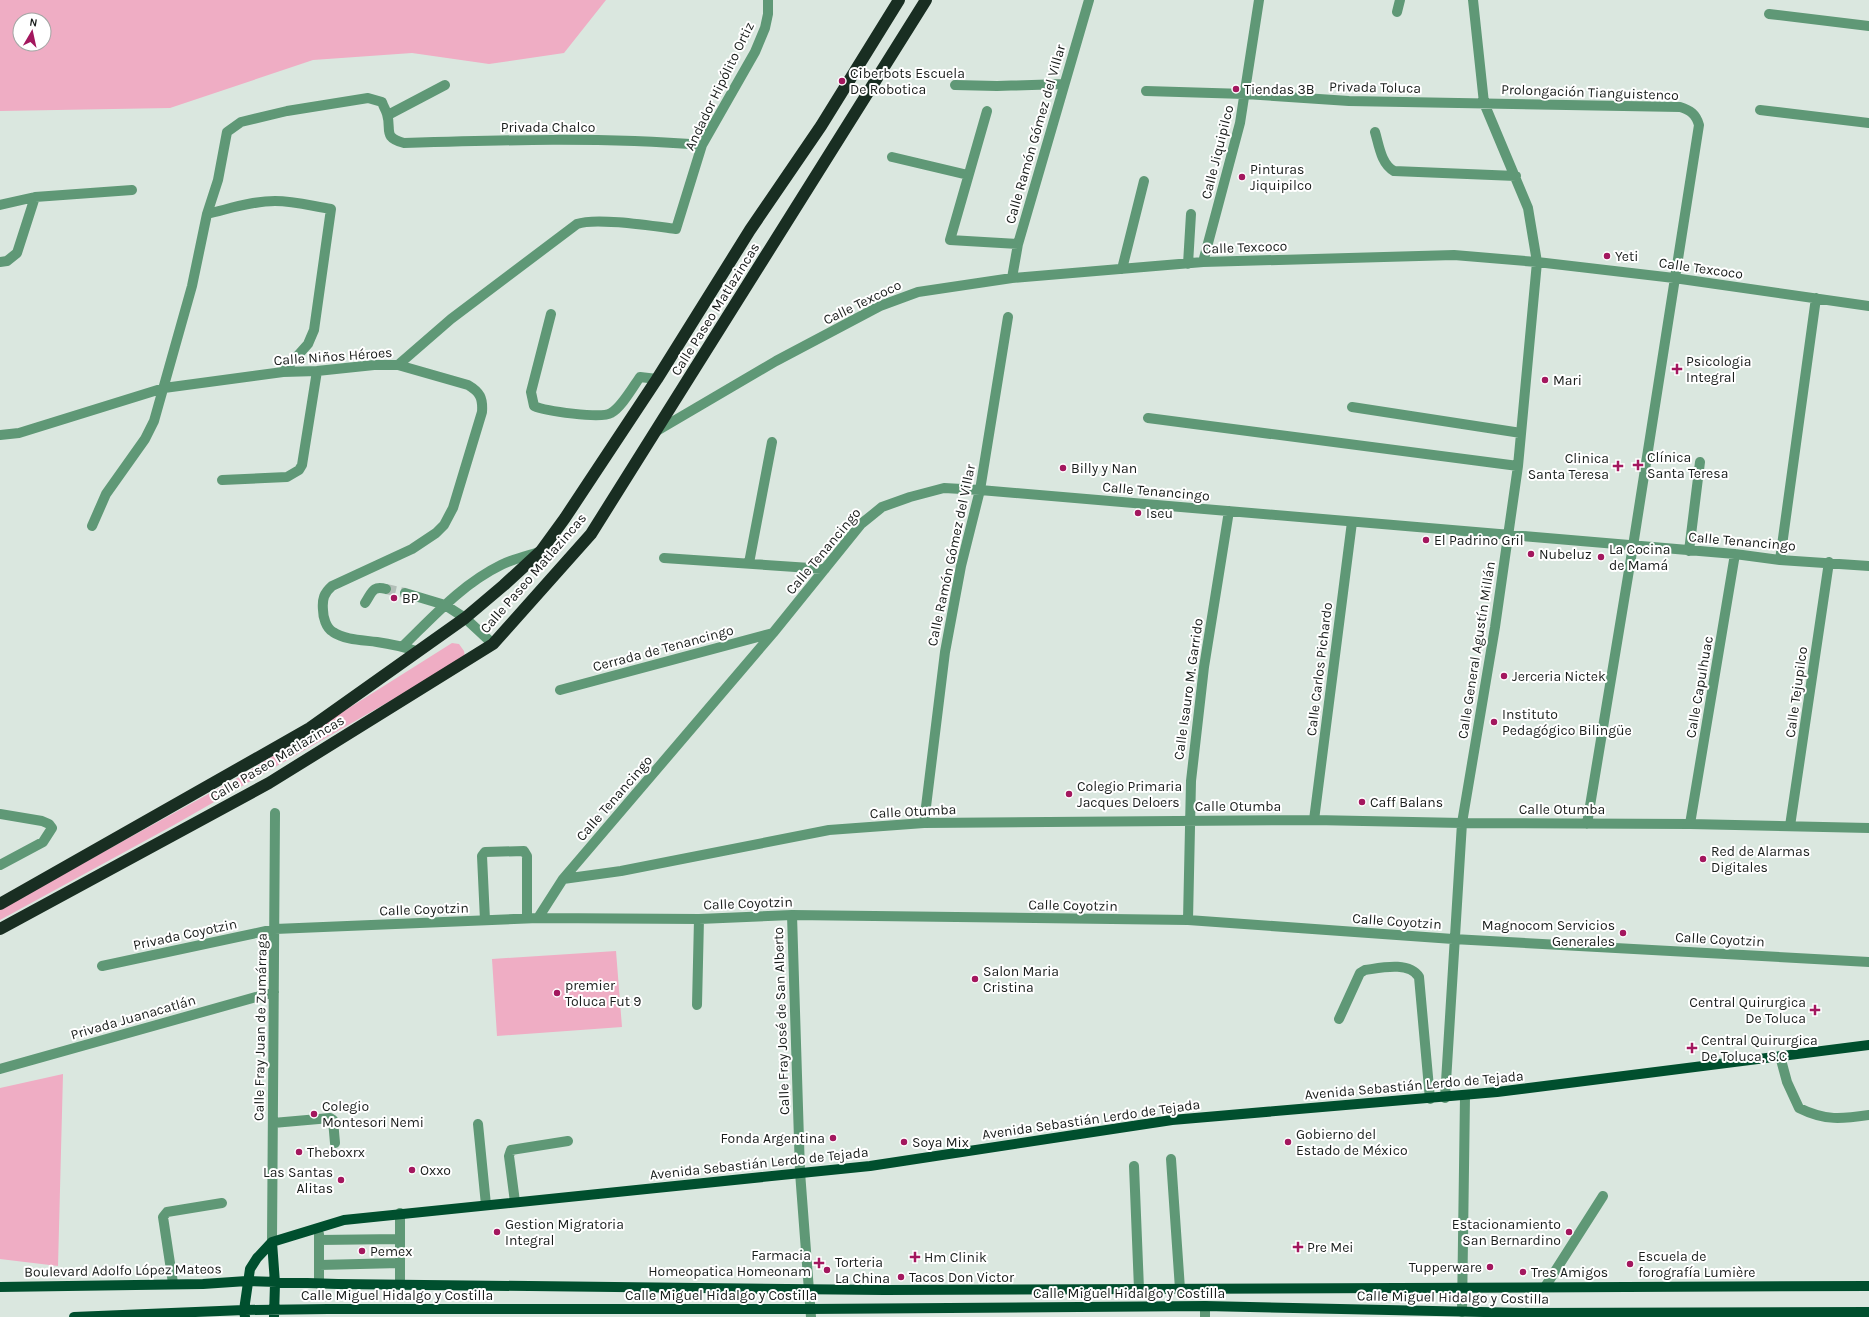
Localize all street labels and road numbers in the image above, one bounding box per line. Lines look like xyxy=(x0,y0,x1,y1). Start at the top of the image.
street label: Andador Hipólito Ortiz xyxy=(681,19,758,153)
street label: Calle Ramón Gómez del Villar xyxy=(1002,42,1070,226)
street label: Privada Toluca xyxy=(1329,78,1421,97)
street label: Prolongación Tianguistenco xyxy=(1501,81,1679,104)
street label: Calle Jiquipilco xyxy=(1198,103,1237,201)
street label: Privada Chalco xyxy=(501,119,595,136)
street label: Calle Texcoco xyxy=(1202,238,1288,257)
street label: Calle Paseo Matlazincas xyxy=(668,240,763,379)
street label: Calle Texcoco xyxy=(1658,254,1744,283)
street label: Calle Texcoco xyxy=(820,276,904,329)
street label: Calle Niños Héroes xyxy=(273,344,393,369)
street label: Calle Ramón Gómez del Villar xyxy=(924,462,979,648)
street label: Calle Tenancingo xyxy=(1102,478,1210,505)
street label: Calle Tenancingo xyxy=(782,505,865,598)
street label: Calle Paseo Matlazincas xyxy=(477,510,590,637)
street label: Calle Tenancingo xyxy=(1688,528,1796,555)
street label: Calle General Agustín Millán xyxy=(1454,560,1499,740)
street label: Calle Carlos Pichardo xyxy=(1303,601,1336,737)
street label: Calle Isauro M. Garrido xyxy=(1170,617,1207,761)
street label: Cerrada de Tenancingo xyxy=(591,622,735,675)
street label: Calle Capulhuac xyxy=(1682,635,1717,739)
street label: Calle Tejupilco xyxy=(1782,645,1811,739)
street label: Calle Paseo Matlazincas xyxy=(207,712,347,805)
street label: Calle Tenancingo xyxy=(573,752,656,845)
street label: Calle Otumba xyxy=(1195,798,1281,815)
street label: Calle Otumba xyxy=(869,801,957,822)
street label: Calle Otumba xyxy=(1519,801,1605,818)
street label: Calle Coyotzin xyxy=(703,893,793,914)
street label: Calle Coyotzin xyxy=(1028,896,1118,915)
street label: Calle Coyotzin xyxy=(379,899,469,920)
street label: Calle Coyotzin xyxy=(1352,910,1442,933)
street label: Privada Coyotzin xyxy=(132,915,239,954)
street label: Calle Fray José de San Alberto xyxy=(770,927,793,1115)
street label: Calle Coyotzin xyxy=(1675,929,1765,950)
street label: Calle Fray Juan de Zumárraga xyxy=(250,933,271,1121)
street label: Privada Juanacatlán xyxy=(69,991,198,1043)
street label: Avenida Sebastián Lerdo de Tejada xyxy=(1304,1067,1524,1104)
street label: Avenida Sebastián Lerdo de Tejada xyxy=(981,1096,1201,1143)
street label: Avenida Sebastián Lerdo de Tejada xyxy=(649,1144,869,1183)
street label: Boulevard Adolfo López Mateos xyxy=(24,1260,222,1281)
street label: Calle Miguel Hidalgo y Costilla xyxy=(1033,1285,1225,1302)
street label: Calle Miguel Hidalgo y Costilla xyxy=(301,1287,493,1304)
street label: Calle Miguel Hidalgo y Costilla xyxy=(625,1287,817,1304)
street label: Calle Miguel Hidalgo y Costilla xyxy=(1357,1287,1549,1308)

